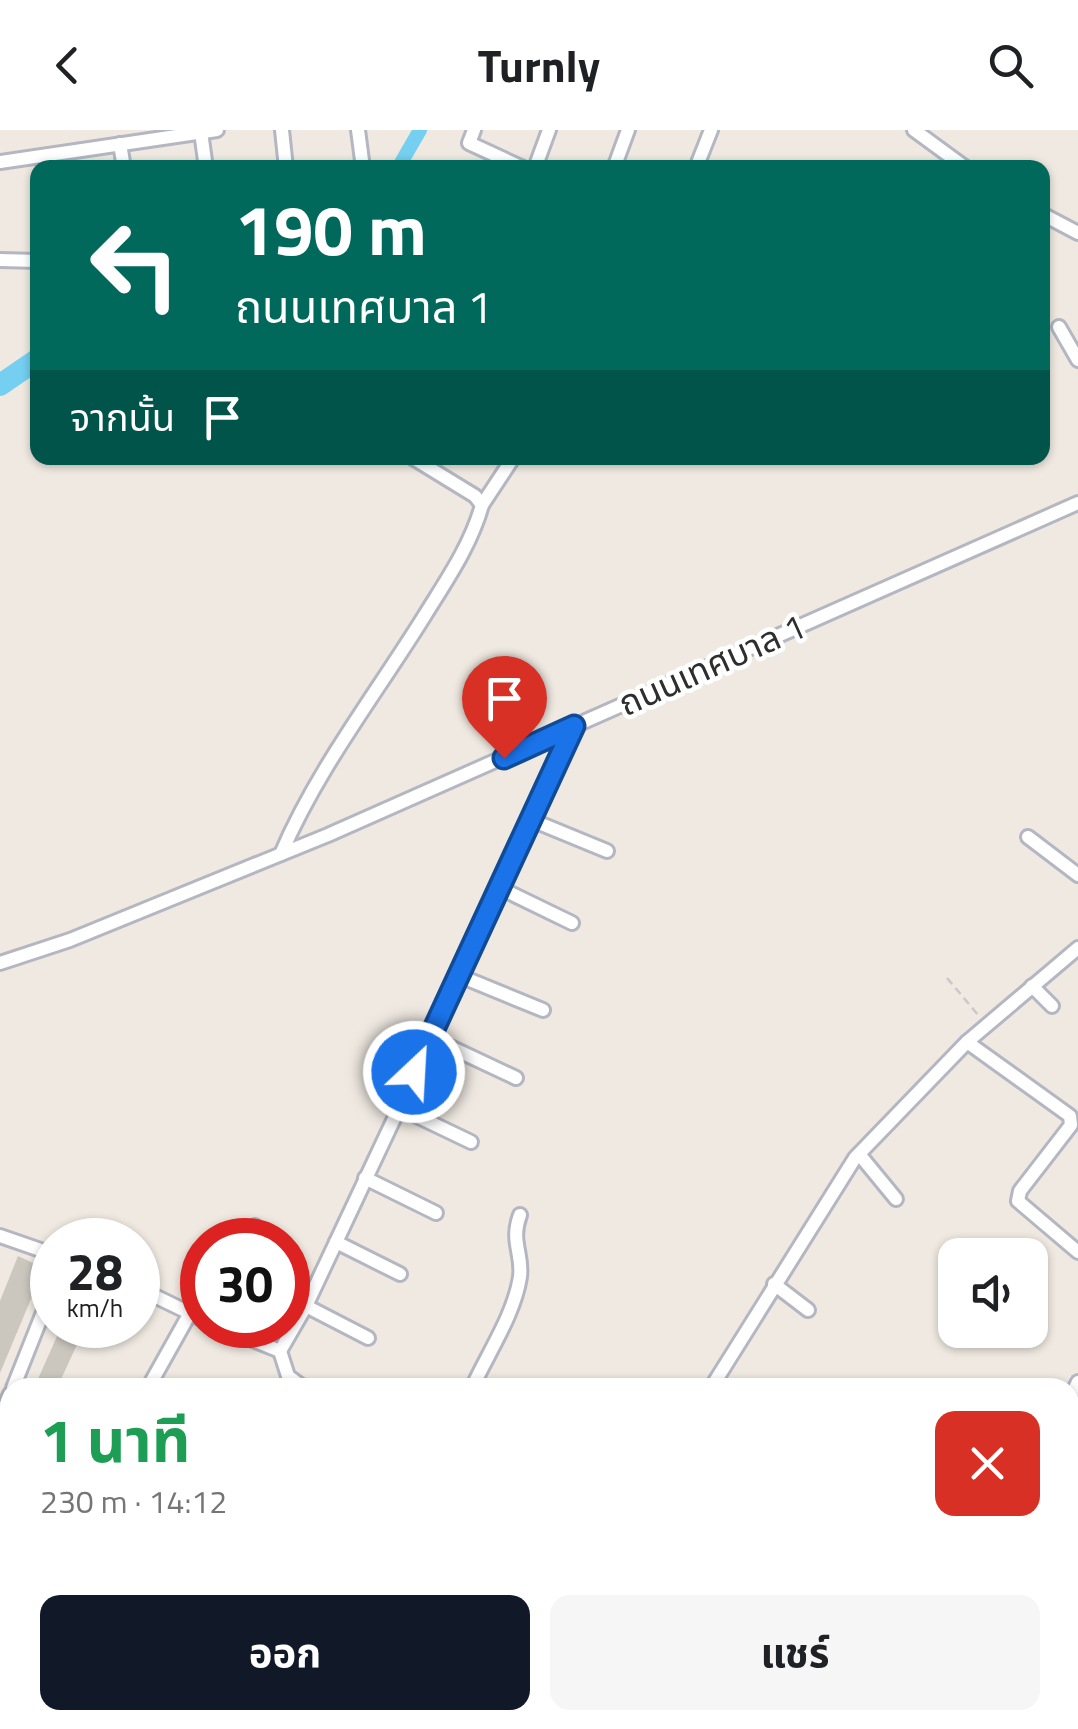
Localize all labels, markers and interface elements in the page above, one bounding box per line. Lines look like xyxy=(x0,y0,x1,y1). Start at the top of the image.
text: Turnly xyxy=(478,31,600,99)
icon: back xyxy=(40,38,95,93)
icon: search xyxy=(983,38,1038,93)
text: 190 m xyxy=(235,176,427,282)
icon: left xyxy=(70,200,200,330)
text: ถนนเทศบาล 1 xyxy=(235,272,492,340)
text: จากนั้น xyxy=(70,388,175,446)
icon: arrive xyxy=(195,390,250,445)
street label: ถนนเทศบาล 1 xyxy=(609,599,814,729)
pin xyxy=(462,656,547,759)
icon: arrive xyxy=(477,671,532,726)
position arrow xyxy=(362,1020,466,1124)
speed limit sign: 30 xyxy=(180,1218,310,1348)
text: 28 xyxy=(67,1233,123,1309)
map controls xyxy=(938,1238,1048,1348)
button: sound xyxy=(938,1238,1048,1348)
text: km/h xyxy=(67,1289,123,1327)
text: 1 นาที xyxy=(40,1394,190,1485)
button: close xyxy=(935,1411,1040,1516)
text: 230 m · 14:12 xyxy=(40,1477,227,1525)
button: ออก xyxy=(40,1595,530,1710)
button: แชร์ xyxy=(550,1595,1040,1710)

